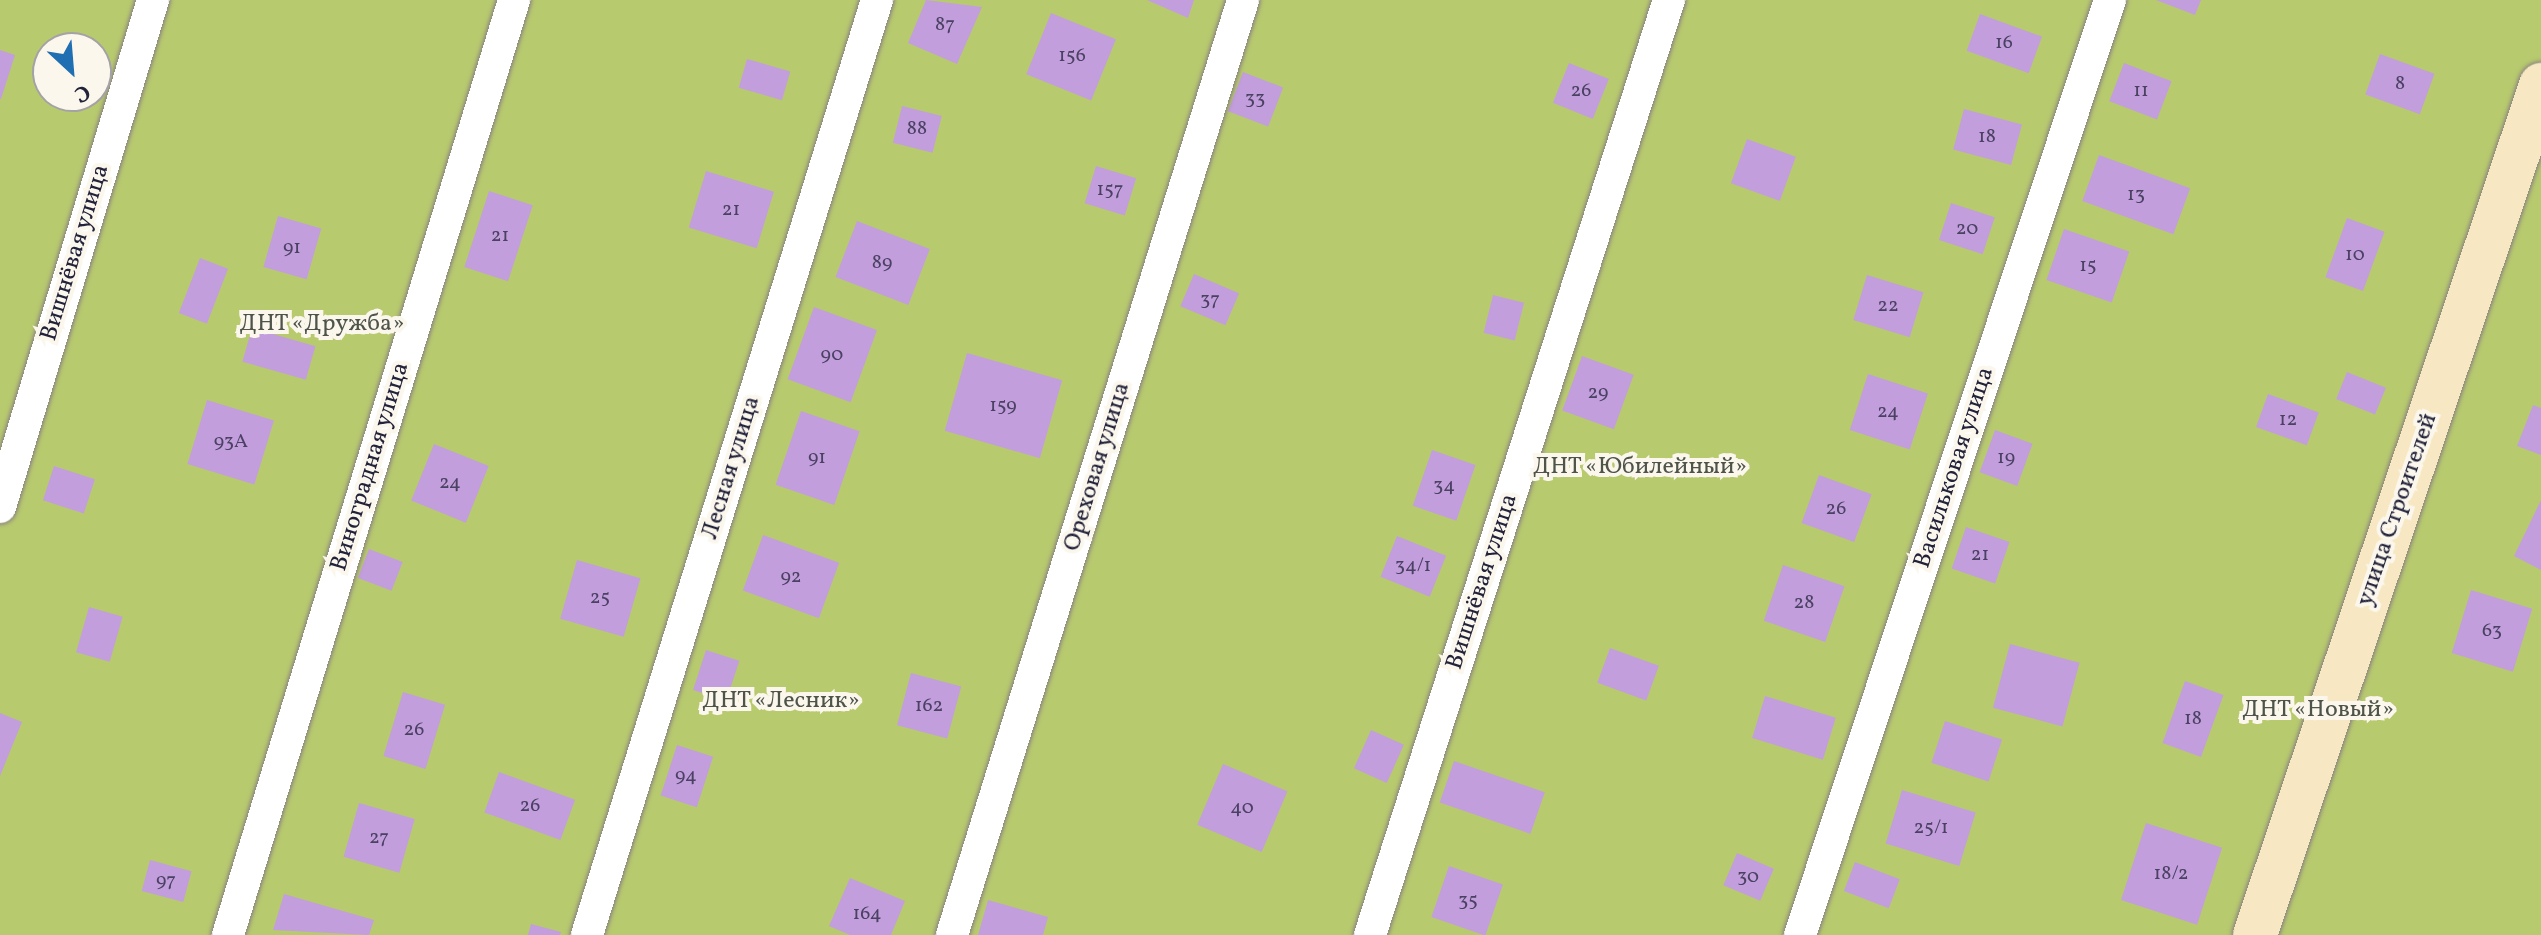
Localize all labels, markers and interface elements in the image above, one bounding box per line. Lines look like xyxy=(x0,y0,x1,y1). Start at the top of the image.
house number: 87 xyxy=(935,13,955,37)
house number: 16 xyxy=(1995,31,2013,55)
north arrow xyxy=(32,32,112,112)
house number: 156 xyxy=(1058,44,1086,68)
house number: 8 xyxy=(2395,72,2405,96)
text: С xyxy=(69,75,95,109)
house number: 26 xyxy=(1571,79,1591,103)
house number: 11 xyxy=(2133,79,2149,103)
house number: 33 xyxy=(1245,87,1265,111)
house number: 88 xyxy=(907,117,927,141)
house number: 18 xyxy=(1978,125,1996,149)
street label: Вишнёвая улица xyxy=(35,161,117,345)
house number: 157 xyxy=(1096,178,1124,202)
house number: 13 xyxy=(2127,183,2145,207)
house number: 21 xyxy=(722,198,740,222)
house number: 20 xyxy=(1956,217,1978,241)
house number: 21 xyxy=(491,224,509,248)
house number: 91 xyxy=(283,236,301,260)
house number: 10 xyxy=(2345,243,2365,267)
house number: 89 xyxy=(872,251,892,275)
house number: 15 xyxy=(2079,254,2097,278)
house number: 37 xyxy=(1200,288,1220,312)
house number: 22 xyxy=(1877,294,1899,318)
park label: ДНТ «Дружба» xyxy=(239,311,405,339)
house number: 90 xyxy=(821,343,843,367)
street label: Виноградная улица xyxy=(325,359,417,575)
street label: Васильковая улица xyxy=(1909,363,2001,573)
street label: Ореховая улица xyxy=(1059,379,1137,555)
house number: 29 xyxy=(1588,381,1608,405)
street label: Лесная улица xyxy=(696,393,768,543)
house number: 159 xyxy=(989,394,1017,418)
house number: 24 xyxy=(1877,400,1899,424)
house number: 12 xyxy=(2279,408,2297,432)
street label: улица Строителей xyxy=(2352,410,2444,610)
house number: 93А xyxy=(214,430,248,454)
house number: 91 xyxy=(808,446,826,470)
house number: 19 xyxy=(1997,446,2015,470)
park label: ДНТ «Юбилейный» xyxy=(1532,454,1748,482)
house number: 24 xyxy=(439,471,461,495)
house number: 34 xyxy=(1433,474,1455,498)
street label: Вишнёвая улица xyxy=(1441,490,1525,674)
house number: 26 xyxy=(1826,497,1846,521)
house number: 21 xyxy=(1971,543,1989,567)
house number: 34/1 xyxy=(1395,554,1431,578)
house number: 92 xyxy=(780,565,802,589)
house number: 25 xyxy=(590,586,610,610)
house number: 28 xyxy=(1794,591,1814,615)
house number: 63 xyxy=(2482,619,2502,643)
park label: ДНТ «Лесник» xyxy=(702,688,860,716)
house number: 162 xyxy=(915,694,943,718)
park label: ДНТ «Новый» xyxy=(2242,697,2394,725)
house number: 18 xyxy=(2184,707,2202,731)
house number: 26 xyxy=(404,718,424,742)
house number: 94 xyxy=(675,764,697,788)
house number: 26 xyxy=(520,794,540,818)
house number: 40 xyxy=(1230,796,1254,820)
house number: 25/1 xyxy=(1914,816,1948,840)
house number: 27 xyxy=(369,826,389,850)
house number: 18/2 xyxy=(2154,862,2188,886)
house number: 30 xyxy=(1737,865,1759,889)
house number: 97 xyxy=(156,869,176,893)
house number: 35 xyxy=(1458,889,1478,913)
house number: 164 xyxy=(852,902,882,926)

